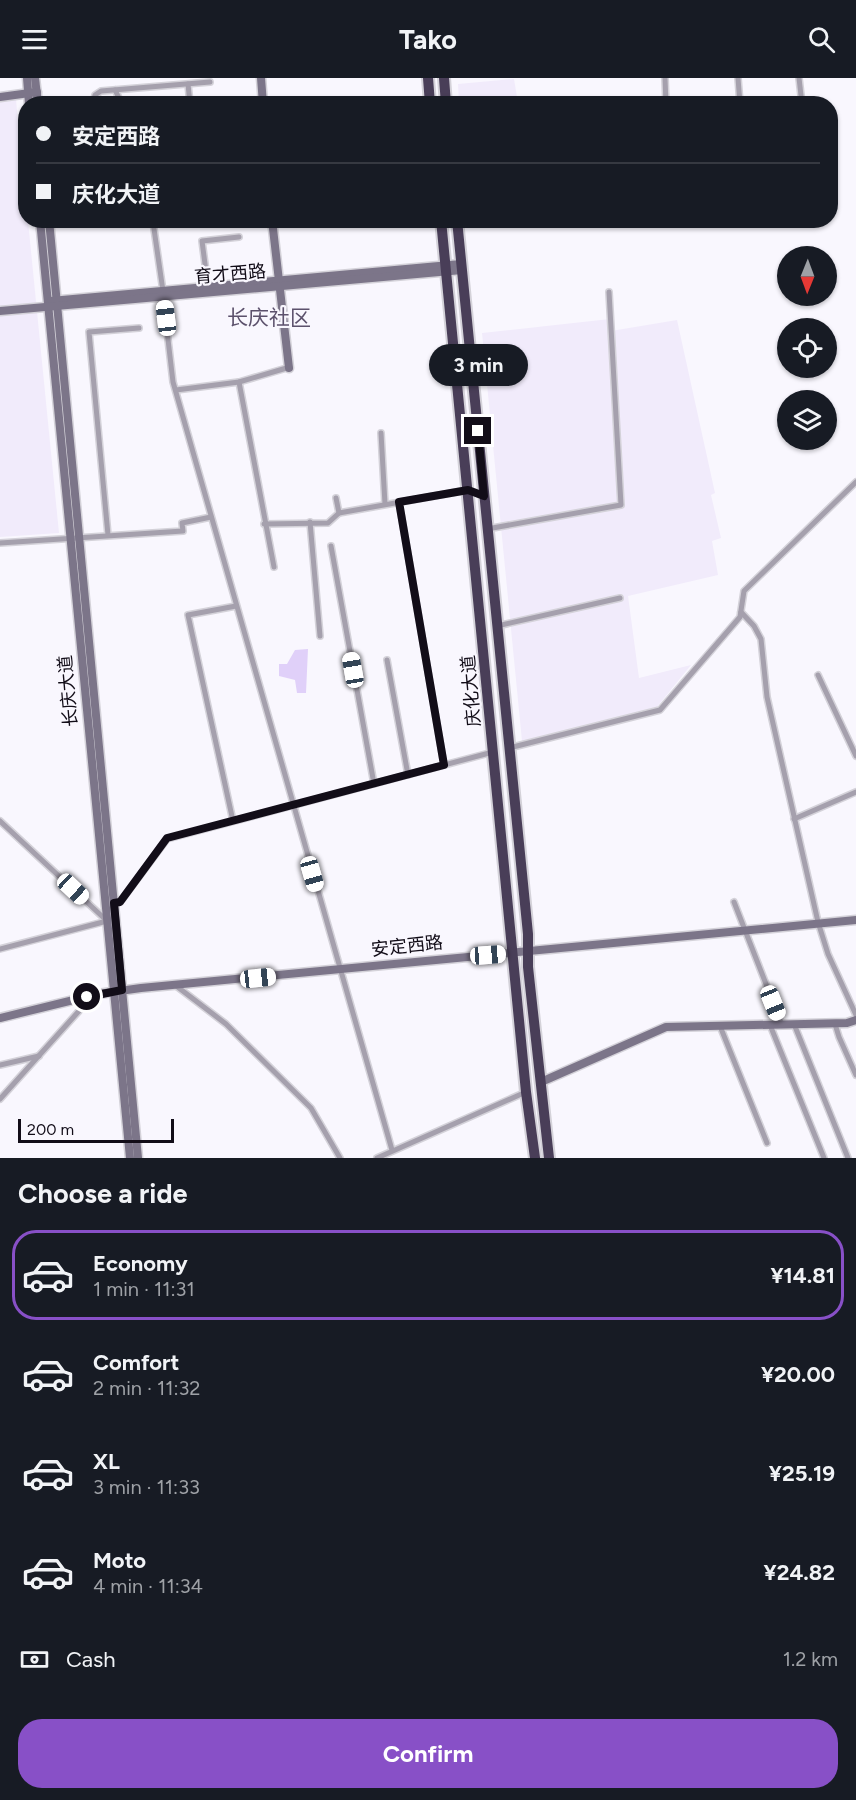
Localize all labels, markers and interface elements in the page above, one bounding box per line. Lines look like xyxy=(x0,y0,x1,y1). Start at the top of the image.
icon: menu xyxy=(18,23,51,56)
text: Tako xyxy=(399,23,457,56)
icon: search xyxy=(805,23,838,56)
text: 安定西路 xyxy=(72,123,160,150)
text: 庆化大道 xyxy=(72,181,160,208)
north arrow xyxy=(777,246,837,306)
map controls xyxy=(777,246,837,450)
street label: 育才西路 xyxy=(193,260,267,288)
car xyxy=(155,299,177,337)
district label: 长庆社区 xyxy=(227,305,311,330)
button: locate xyxy=(777,318,837,378)
callout: 3 min xyxy=(428,344,528,386)
text: 3 min xyxy=(454,353,503,377)
button: layers xyxy=(777,390,837,450)
route end xyxy=(464,417,491,444)
car xyxy=(341,651,365,689)
street label: 长庆大道 xyxy=(54,654,82,728)
street label: 庆化大道 xyxy=(457,654,485,728)
car xyxy=(298,854,326,894)
car xyxy=(54,870,92,908)
street label: 安定西路 xyxy=(370,931,444,961)
car xyxy=(469,945,507,965)
car xyxy=(239,967,277,989)
route start xyxy=(73,983,100,1010)
car xyxy=(758,983,788,1023)
scale bar xyxy=(18,1116,174,1144)
text: 200 m xyxy=(27,1120,74,1139)
text: Choose a ride xyxy=(18,1177,187,1210)
icon: car xyxy=(21,1248,75,1302)
text: Economy xyxy=(93,1250,188,1277)
text: ¥14.81 xyxy=(770,1262,835,1289)
text: 1 min · 11:31 xyxy=(93,1277,195,1301)
icon: car xyxy=(21,1347,75,1401)
text: Comfort xyxy=(93,1349,179,1376)
text: ¥20.00 xyxy=(761,1361,835,1388)
text: 2 min · 11:32 xyxy=(93,1376,201,1400)
icon: car xyxy=(21,1446,75,1500)
text: XL xyxy=(93,1448,120,1475)
text: ¥25.19 xyxy=(769,1460,835,1487)
text: 3 min · 11:33 xyxy=(93,1475,200,1499)
icon: car xyxy=(21,1545,75,1599)
text: Moto xyxy=(93,1547,146,1574)
text: ¥24.82 xyxy=(764,1559,835,1586)
text: 4 min · 11:34 xyxy=(93,1574,203,1598)
icon: cash xyxy=(18,1643,51,1676)
text: Cash xyxy=(66,1646,116,1673)
text: 1.2 km xyxy=(783,1647,838,1671)
button: Confirm xyxy=(18,1719,838,1788)

